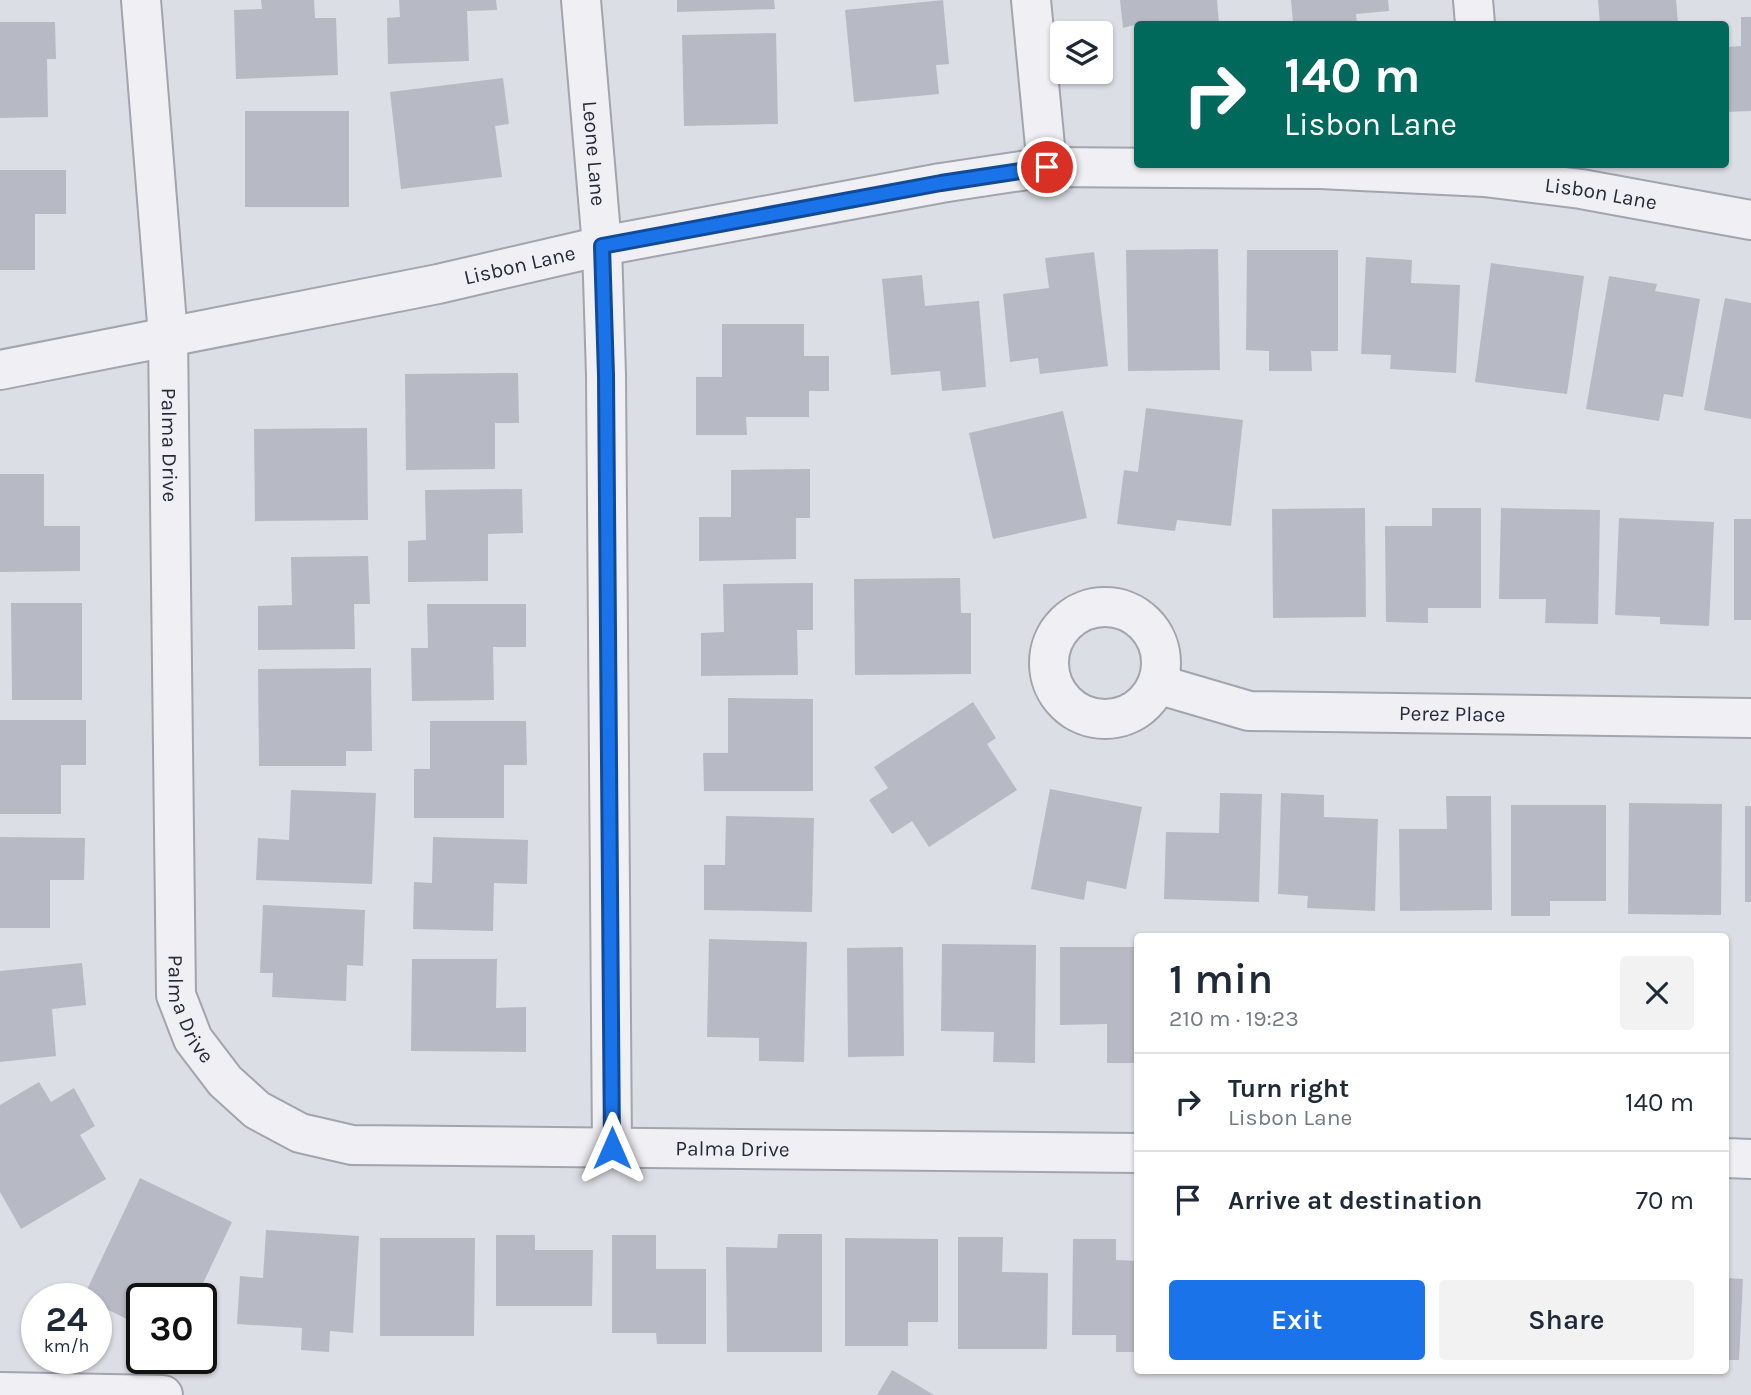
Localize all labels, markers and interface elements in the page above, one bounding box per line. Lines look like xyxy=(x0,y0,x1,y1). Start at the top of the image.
map controls xyxy=(1050,21,1113,84)
button: layers xyxy=(1050,21,1113,84)
text: 140 m xyxy=(1284,47,1421,104)
icon: right xyxy=(1169,49,1260,140)
street label: Leone Lane xyxy=(578,100,611,207)
text: Lisbon Lane xyxy=(1284,106,1457,143)
pin xyxy=(1017,137,1077,197)
icon: arrive xyxy=(1028,148,1066,186)
street label: Lisbon Lane xyxy=(1543,173,1659,215)
street label: Lisbon Lane xyxy=(461,241,578,290)
street label: Palma Drive xyxy=(157,388,182,502)
street label: Perez Place xyxy=(1399,701,1506,727)
text: 1 min xyxy=(1169,954,1273,1004)
street label: Palma Drive xyxy=(164,955,219,1068)
button: close xyxy=(1620,956,1694,1030)
text: 210 m · 19:23 xyxy=(1169,1005,1299,1032)
text: Turn right xyxy=(1228,1073,1349,1104)
icon: right xyxy=(1169,1083,1207,1121)
text: 140 m xyxy=(1625,1087,1694,1118)
text: Lisbon Lane xyxy=(1228,1104,1352,1131)
position arrow xyxy=(575,1111,649,1185)
street label: Palma Drive xyxy=(675,1136,790,1161)
icon: arrive xyxy=(1169,1181,1207,1219)
text: Arrive at destination xyxy=(1228,1185,1482,1216)
text: 70 m xyxy=(1636,1185,1694,1216)
button: Exit xyxy=(1169,1280,1425,1360)
button: Share xyxy=(1439,1280,1694,1360)
speed limit sign: 30 xyxy=(126,1283,217,1374)
text: 24 xyxy=(46,1299,88,1340)
text: km/h xyxy=(44,1335,89,1357)

